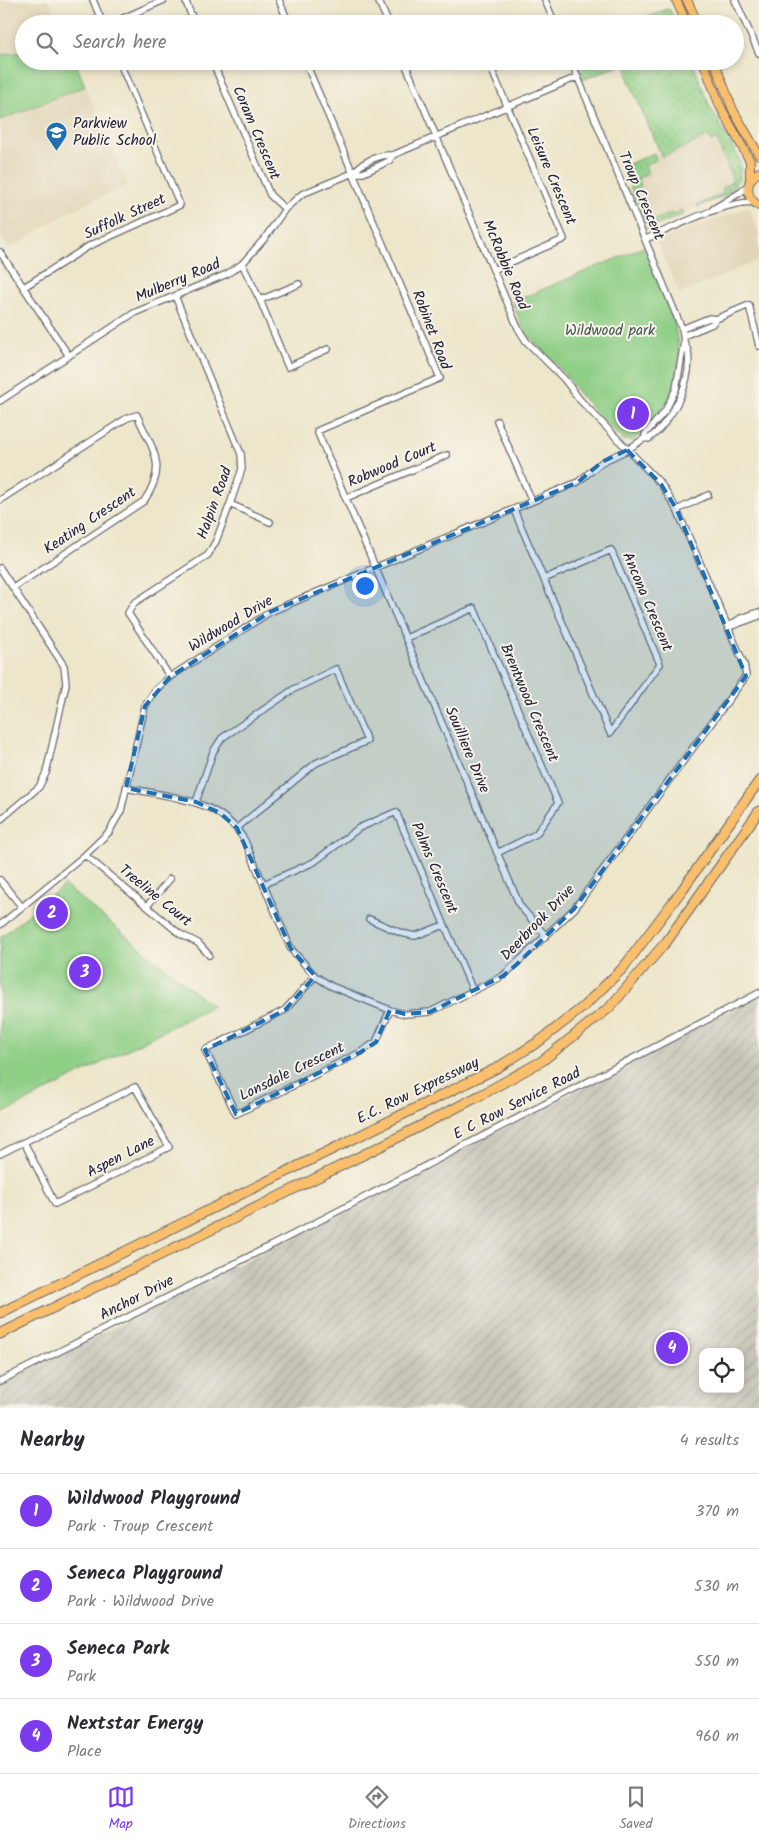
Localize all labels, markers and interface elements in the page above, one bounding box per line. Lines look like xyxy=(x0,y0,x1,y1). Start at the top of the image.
search box xyxy=(15,15,744,70)
text: Search here xyxy=(73,28,167,58)
icon: search xyxy=(33,29,61,57)
street label: Coram Crescent xyxy=(225,82,287,184)
place label: Parkview Public School xyxy=(73,112,156,153)
school or university icon: Parkview Public School xyxy=(45,121,69,152)
street label: Leisure Crescent xyxy=(520,123,582,229)
street label: Troup Crescent xyxy=(611,148,671,244)
street label: Suffolk Street xyxy=(80,187,170,246)
street label: McRobbie Road xyxy=(475,216,535,314)
street label: Mulberry Road xyxy=(132,252,225,310)
street label: Robinet Road xyxy=(405,287,457,374)
park label: Wildwood park xyxy=(565,319,656,343)
pin: 1 xyxy=(617,395,649,433)
street label: Robwood Court xyxy=(344,435,440,494)
street label: Halpin Road xyxy=(191,463,239,543)
street label: Keating Crescent xyxy=(39,481,141,561)
street label: Ancona Crescent xyxy=(615,549,679,656)
your location xyxy=(352,573,378,599)
street label: Wildwood Drive xyxy=(184,589,278,659)
street label: Brentwood Crescent xyxy=(493,640,565,766)
street label: Souilliere Drive xyxy=(438,703,496,797)
street label: Palms Crescent xyxy=(404,818,464,918)
street label: Treeline Court xyxy=(113,859,197,933)
street label: Deerbrook Drive xyxy=(495,879,581,967)
pin: 2 xyxy=(36,894,68,932)
pin: 3 xyxy=(69,953,101,991)
street label: Lonsdale Crescent xyxy=(235,1036,349,1108)
street label: E.C. Row Expressway xyxy=(353,1051,484,1131)
street label: E C Row Service Road xyxy=(449,1061,586,1147)
street label: Aspen Lane xyxy=(83,1130,159,1184)
street label: Anchor Drive xyxy=(96,1269,179,1327)
pin: 4 xyxy=(656,1329,688,1367)
map controls xyxy=(699,1348,744,1393)
button: locate xyxy=(699,1348,744,1393)
text: Nearby xyxy=(20,1424,85,1457)
text: 4 results xyxy=(680,1428,739,1453)
text: Wildwood Playground xyxy=(67,1484,240,1514)
text: 1 xyxy=(34,1499,38,1524)
text: 370 m xyxy=(695,1499,739,1524)
text: Park · Troup Crescent xyxy=(67,1514,213,1539)
text: Seneca Playground xyxy=(67,1559,223,1589)
text: 2 xyxy=(31,1574,41,1599)
text: 530 m xyxy=(694,1574,739,1599)
text: Park · Wildwood Drive xyxy=(67,1589,214,1614)
text: Seneca Park xyxy=(67,1634,169,1664)
text: 3 xyxy=(32,1649,40,1674)
text: 550 m xyxy=(695,1649,739,1674)
text: Park xyxy=(67,1664,96,1689)
text: Nextstar Energy xyxy=(67,1709,203,1739)
text: 4 xyxy=(32,1724,40,1749)
text: 960 m xyxy=(695,1724,739,1749)
text: Place xyxy=(67,1739,101,1764)
tab: Map xyxy=(107,1783,135,1835)
tab: Directions xyxy=(348,1783,406,1835)
tab: Saved xyxy=(619,1783,652,1835)

